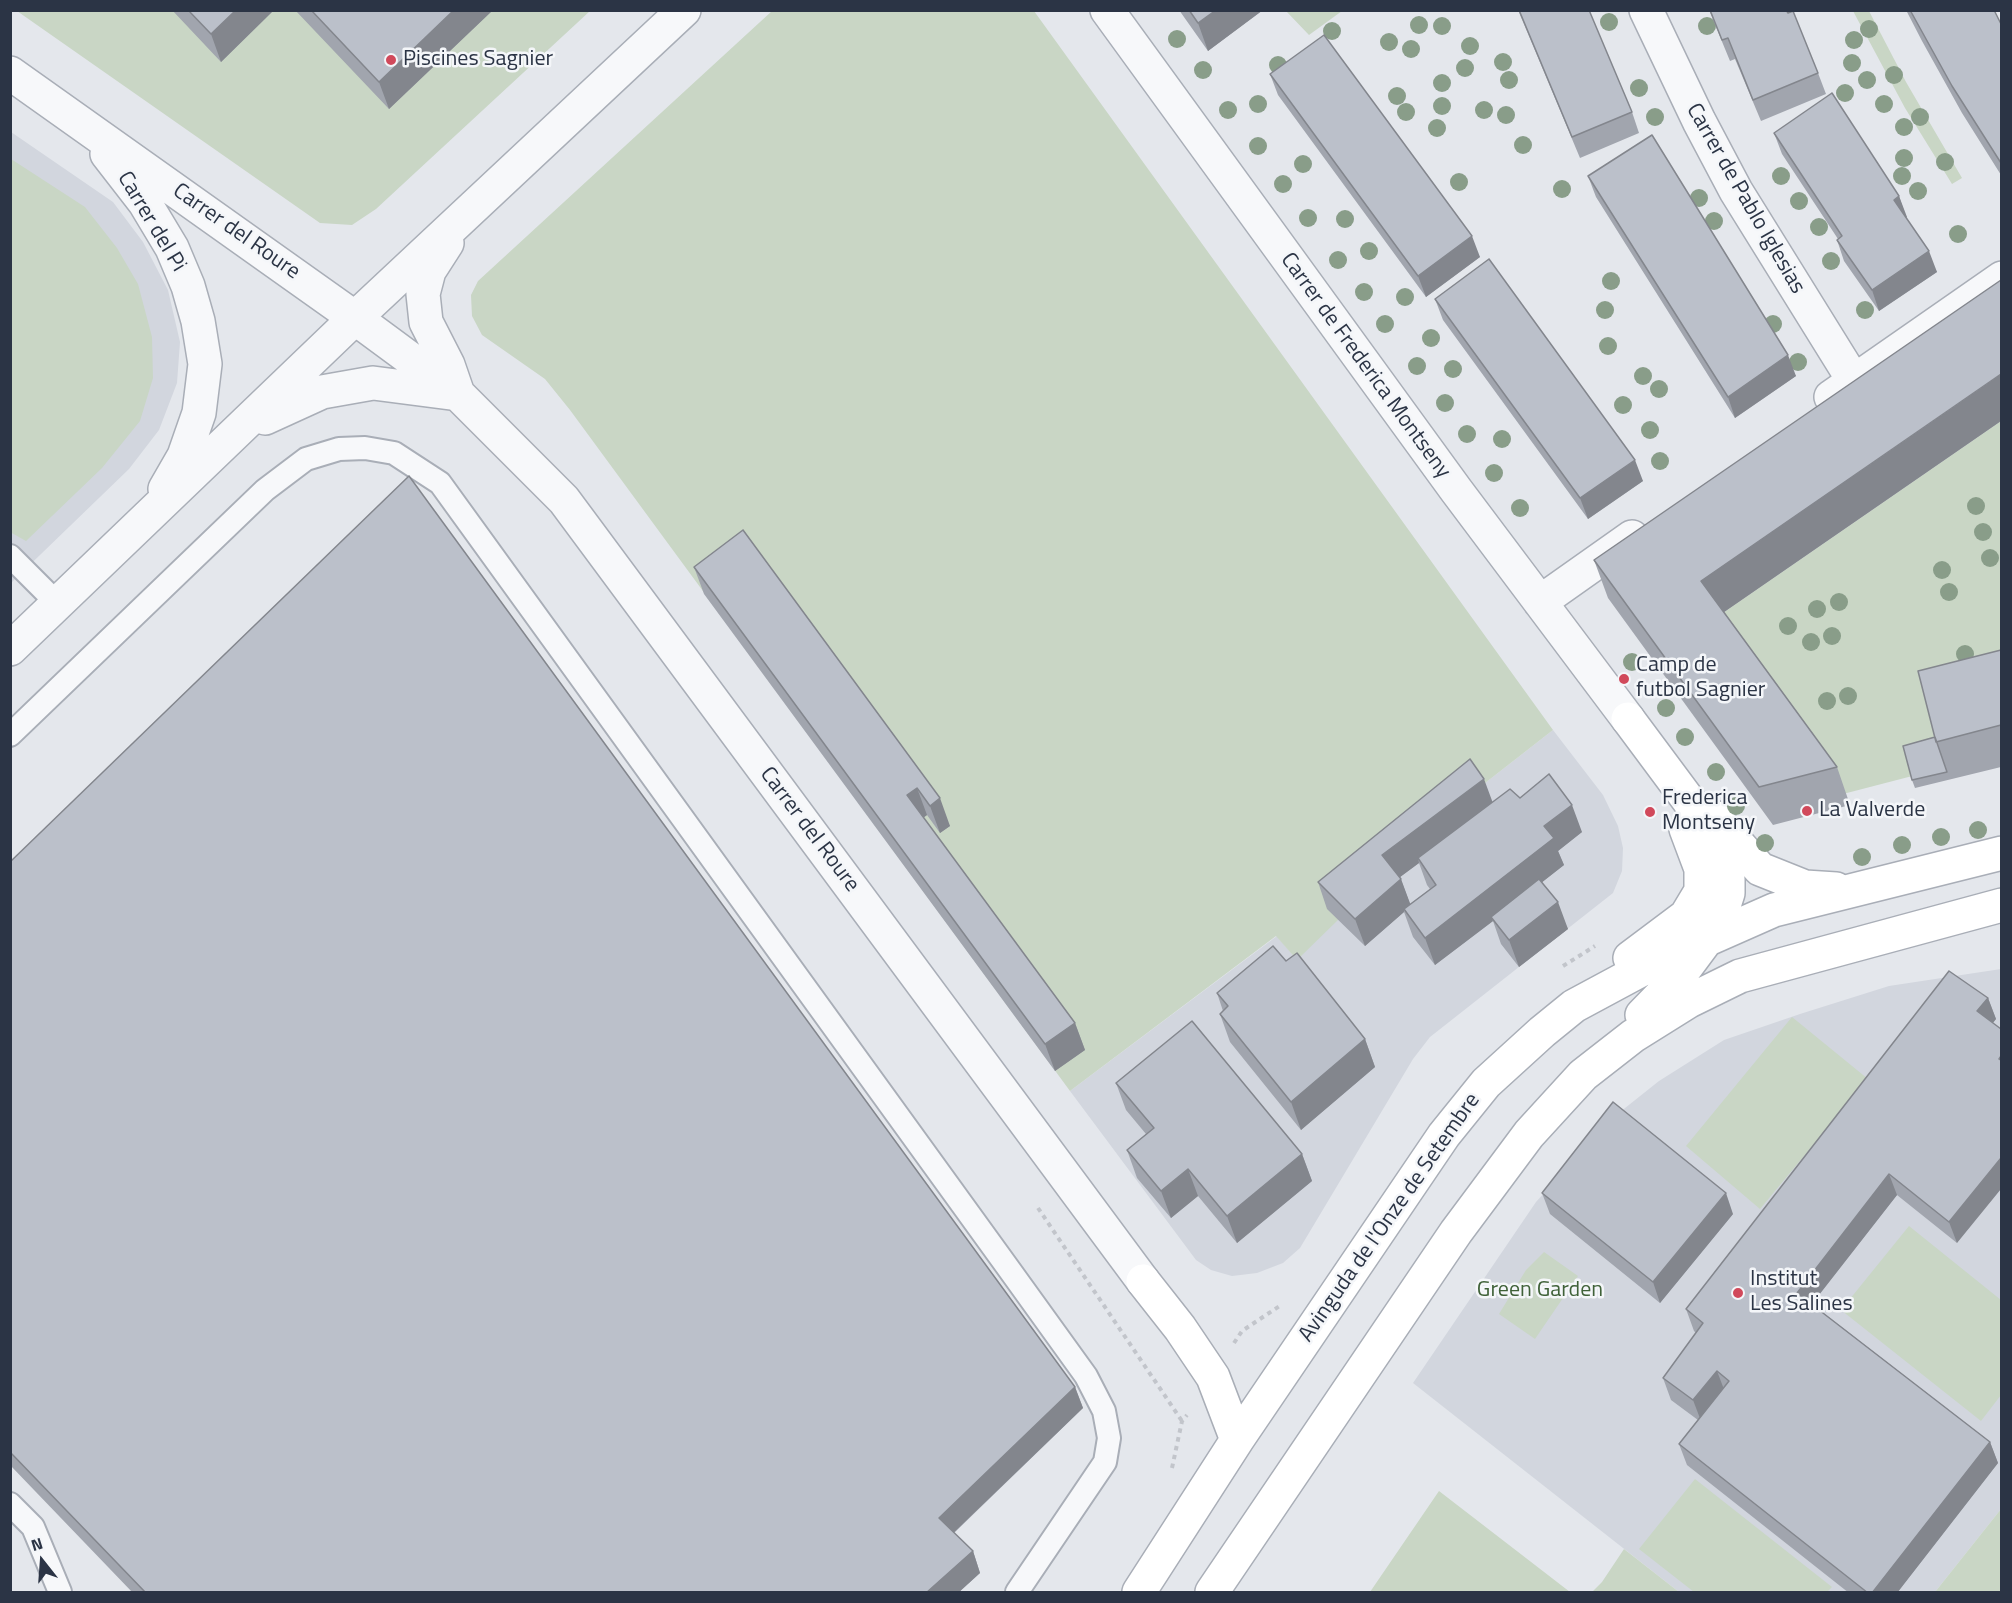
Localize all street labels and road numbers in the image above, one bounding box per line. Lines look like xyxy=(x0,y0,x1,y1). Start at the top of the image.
street label: Carrer de Pablo Iglesias xyxy=(1680,99,1810,299)
street label: Carrer del Pi xyxy=(111,167,191,277)
street label: Carrer del Roure xyxy=(167,178,305,286)
street label: Carrer de Frederica Montseny xyxy=(1274,248,1456,484)
street label: Carrer del Roure xyxy=(754,762,864,898)
street label: Avinguda de l'Onze de Setembre xyxy=(1294,1088,1486,1348)

